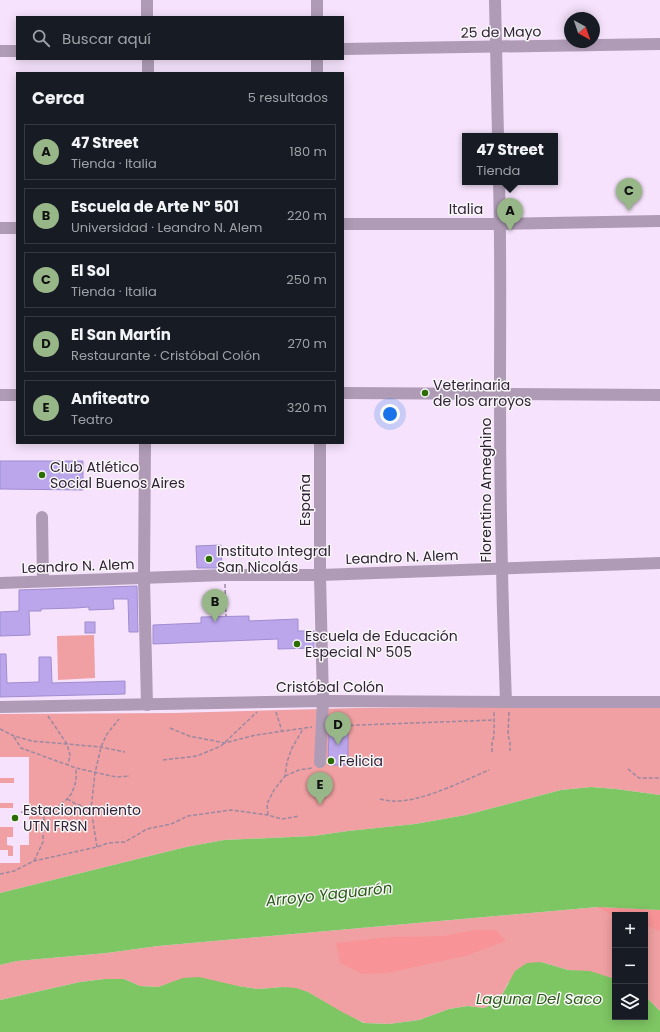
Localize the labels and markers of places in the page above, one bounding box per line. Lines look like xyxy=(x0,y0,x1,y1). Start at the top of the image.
pin: C xyxy=(616,178,642,211)
pin: A xyxy=(497,198,523,231)
place label: Veterinaria de los arroyos xyxy=(433,375,531,411)
marker: Veterinaria de los arroyos xyxy=(420,388,430,398)
place label: Club Atlético Social Buenos Aires xyxy=(50,457,185,493)
marker: Club Atlético Social Buenos Aires xyxy=(37,470,47,480)
place label: Instituto Integral San Nicolás xyxy=(217,541,331,577)
marker: Instituto Integral San Nicolás xyxy=(204,554,214,564)
pin: B xyxy=(202,589,228,622)
place label: Escuela de Educación Especial N° 505 xyxy=(305,626,458,662)
marker: Escuela de Educación Especial N° 505 xyxy=(292,639,302,649)
pin: D xyxy=(325,712,351,745)
place label: Felicia xyxy=(339,751,383,771)
marker: Felicia xyxy=(326,756,336,766)
pin: E xyxy=(307,772,333,805)
place label: Estacionamiento UTN FRSN xyxy=(23,800,141,836)
marker: Estacionamiento UTN FRSN xyxy=(10,813,20,823)

